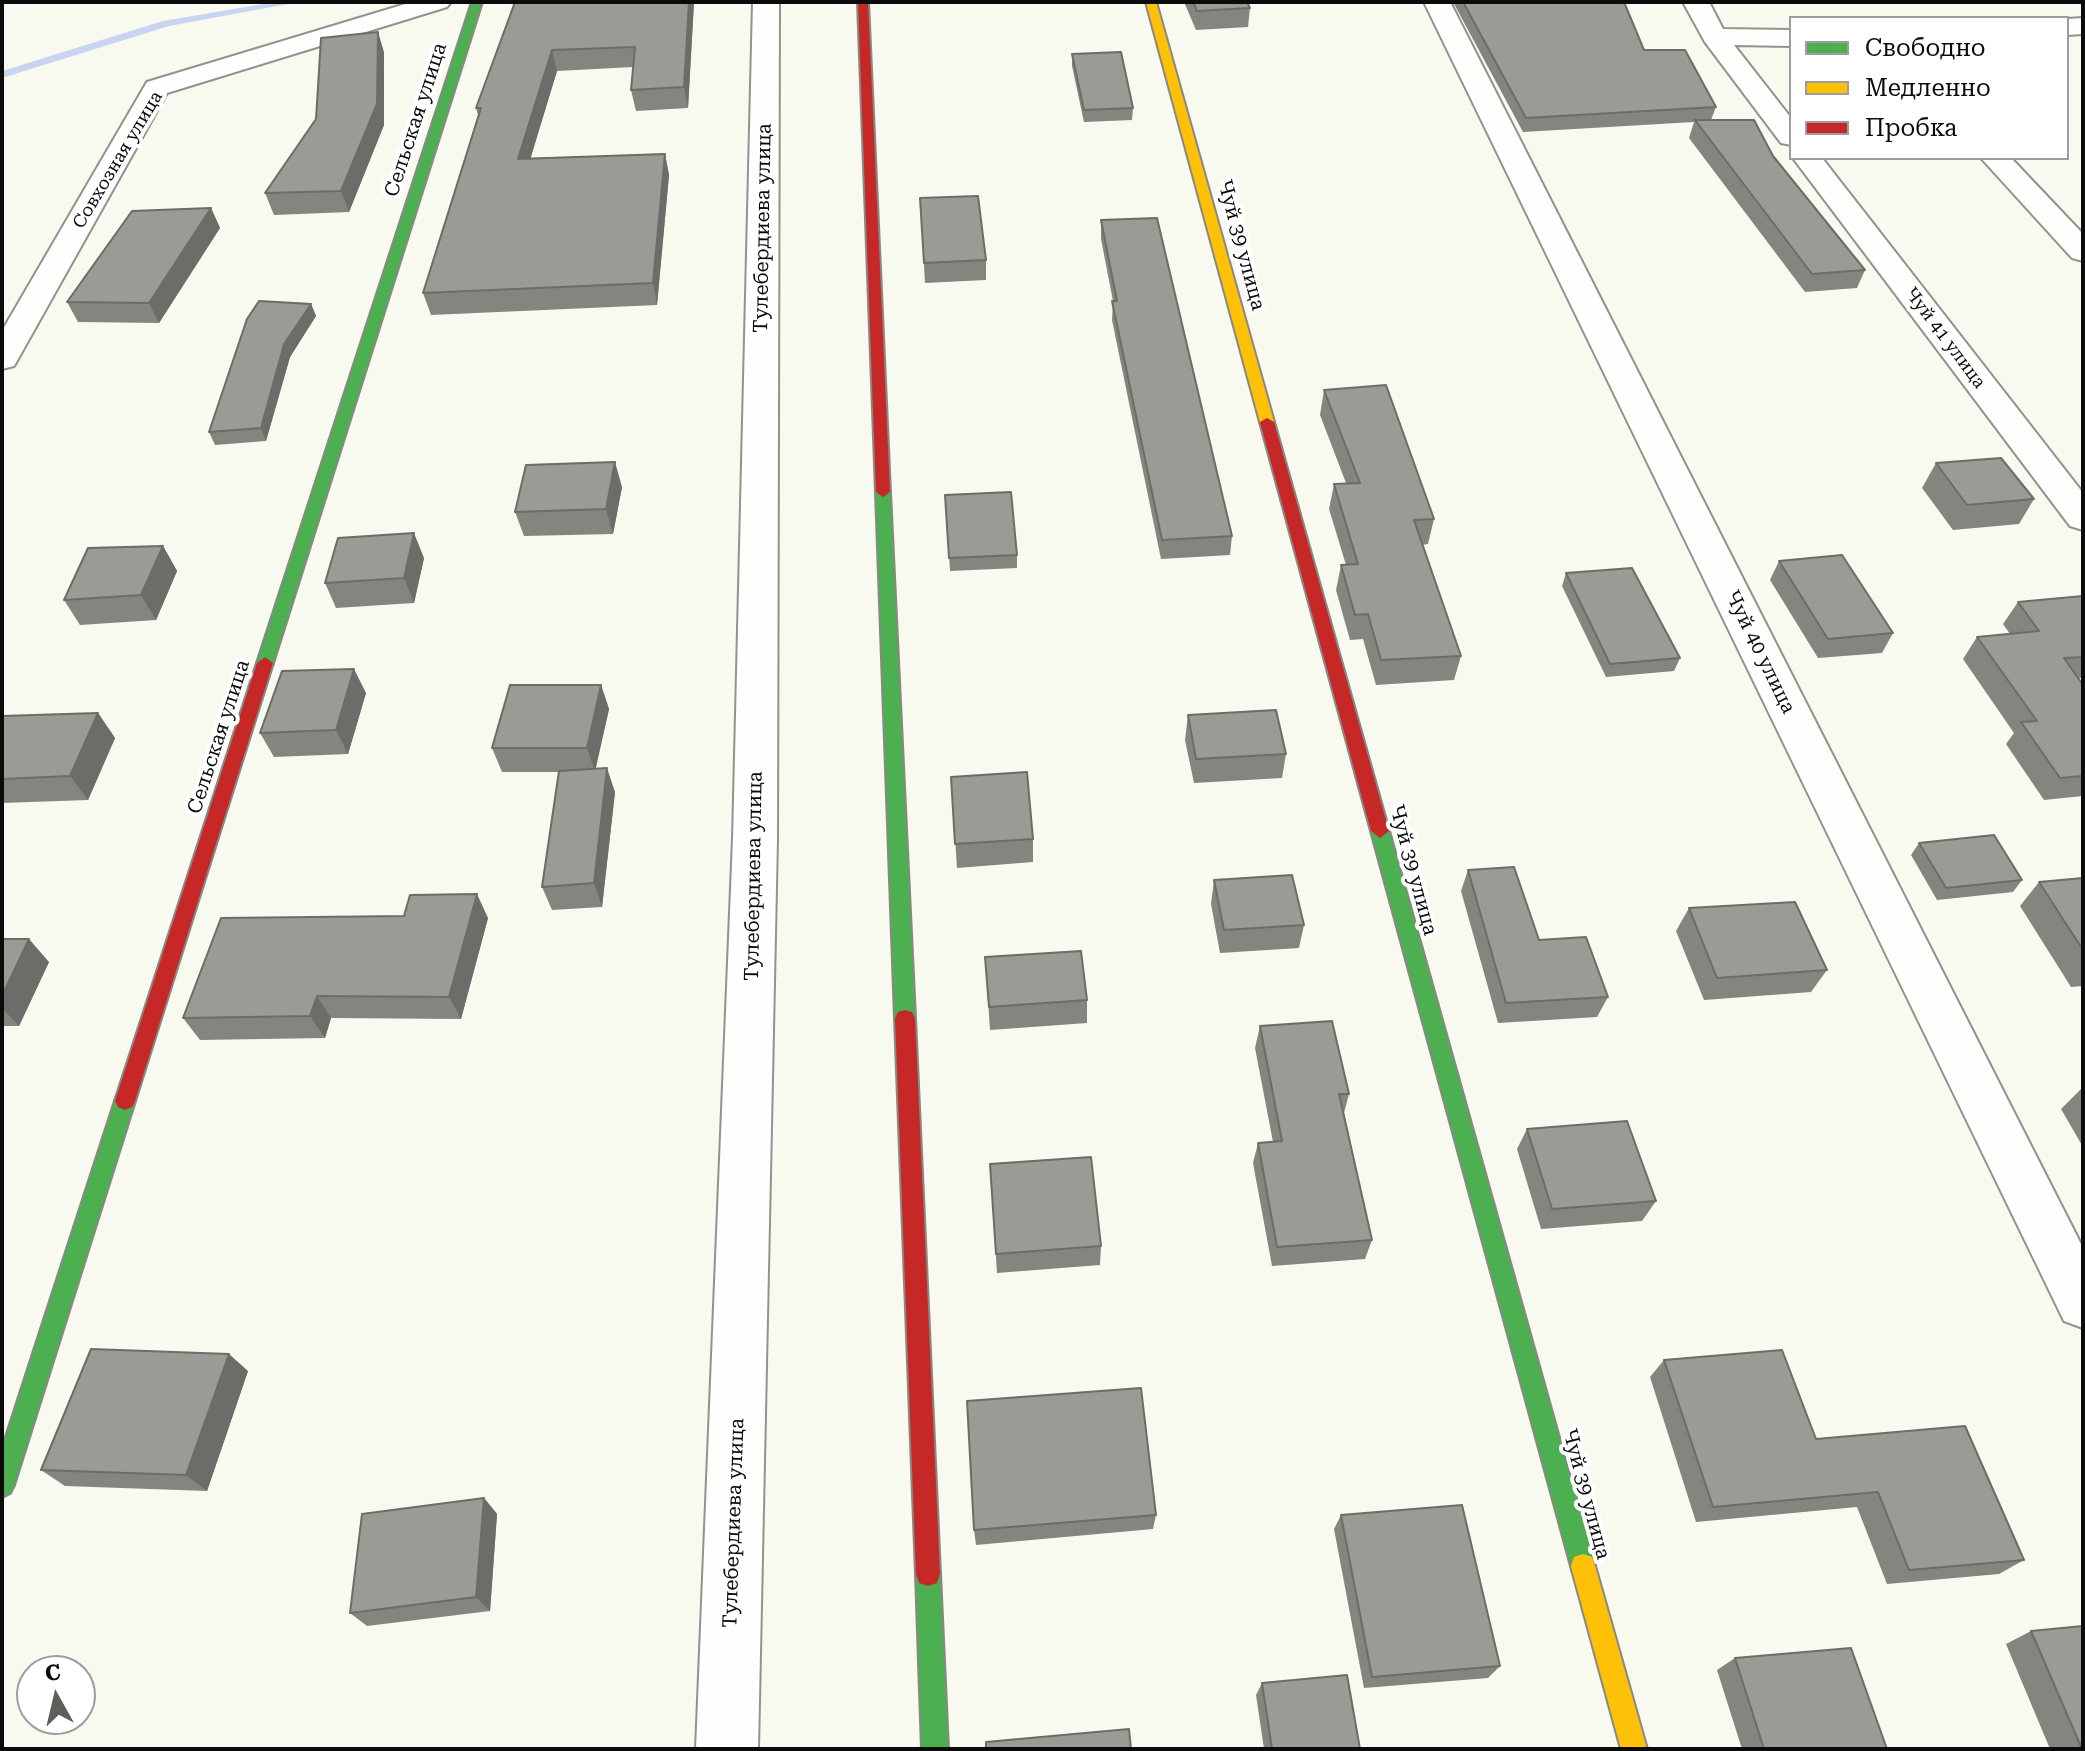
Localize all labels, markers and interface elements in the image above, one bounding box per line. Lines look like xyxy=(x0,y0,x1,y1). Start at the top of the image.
legend xyxy=(1789,16,2069,160)
text: Свободно xyxy=(1865,34,1986,62)
street label: Сельская улица xyxy=(380,40,452,200)
text: Медленно xyxy=(1865,74,1991,102)
street label: Совхозная улица xyxy=(69,87,167,233)
text: Пробка xyxy=(1865,114,1957,142)
street label: Тулебердиева улица xyxy=(749,123,777,333)
street label: Чуй 39 улица xyxy=(1212,177,1270,313)
street label: Чуй 41 улица xyxy=(1900,283,1990,393)
street label: Чуй 40 улица xyxy=(1720,586,1800,718)
street label: Сельская улица xyxy=(183,657,255,817)
street label: Тулебердиева улица xyxy=(740,771,768,981)
street label: Чуй 39 улица xyxy=(1384,802,1442,938)
street label: Тулебердиева улица xyxy=(718,1418,750,1628)
street label: Чуй 39 улица xyxy=(1557,1426,1615,1562)
north arrow xyxy=(16,1655,96,1735)
text: С xyxy=(44,1659,62,1686)

